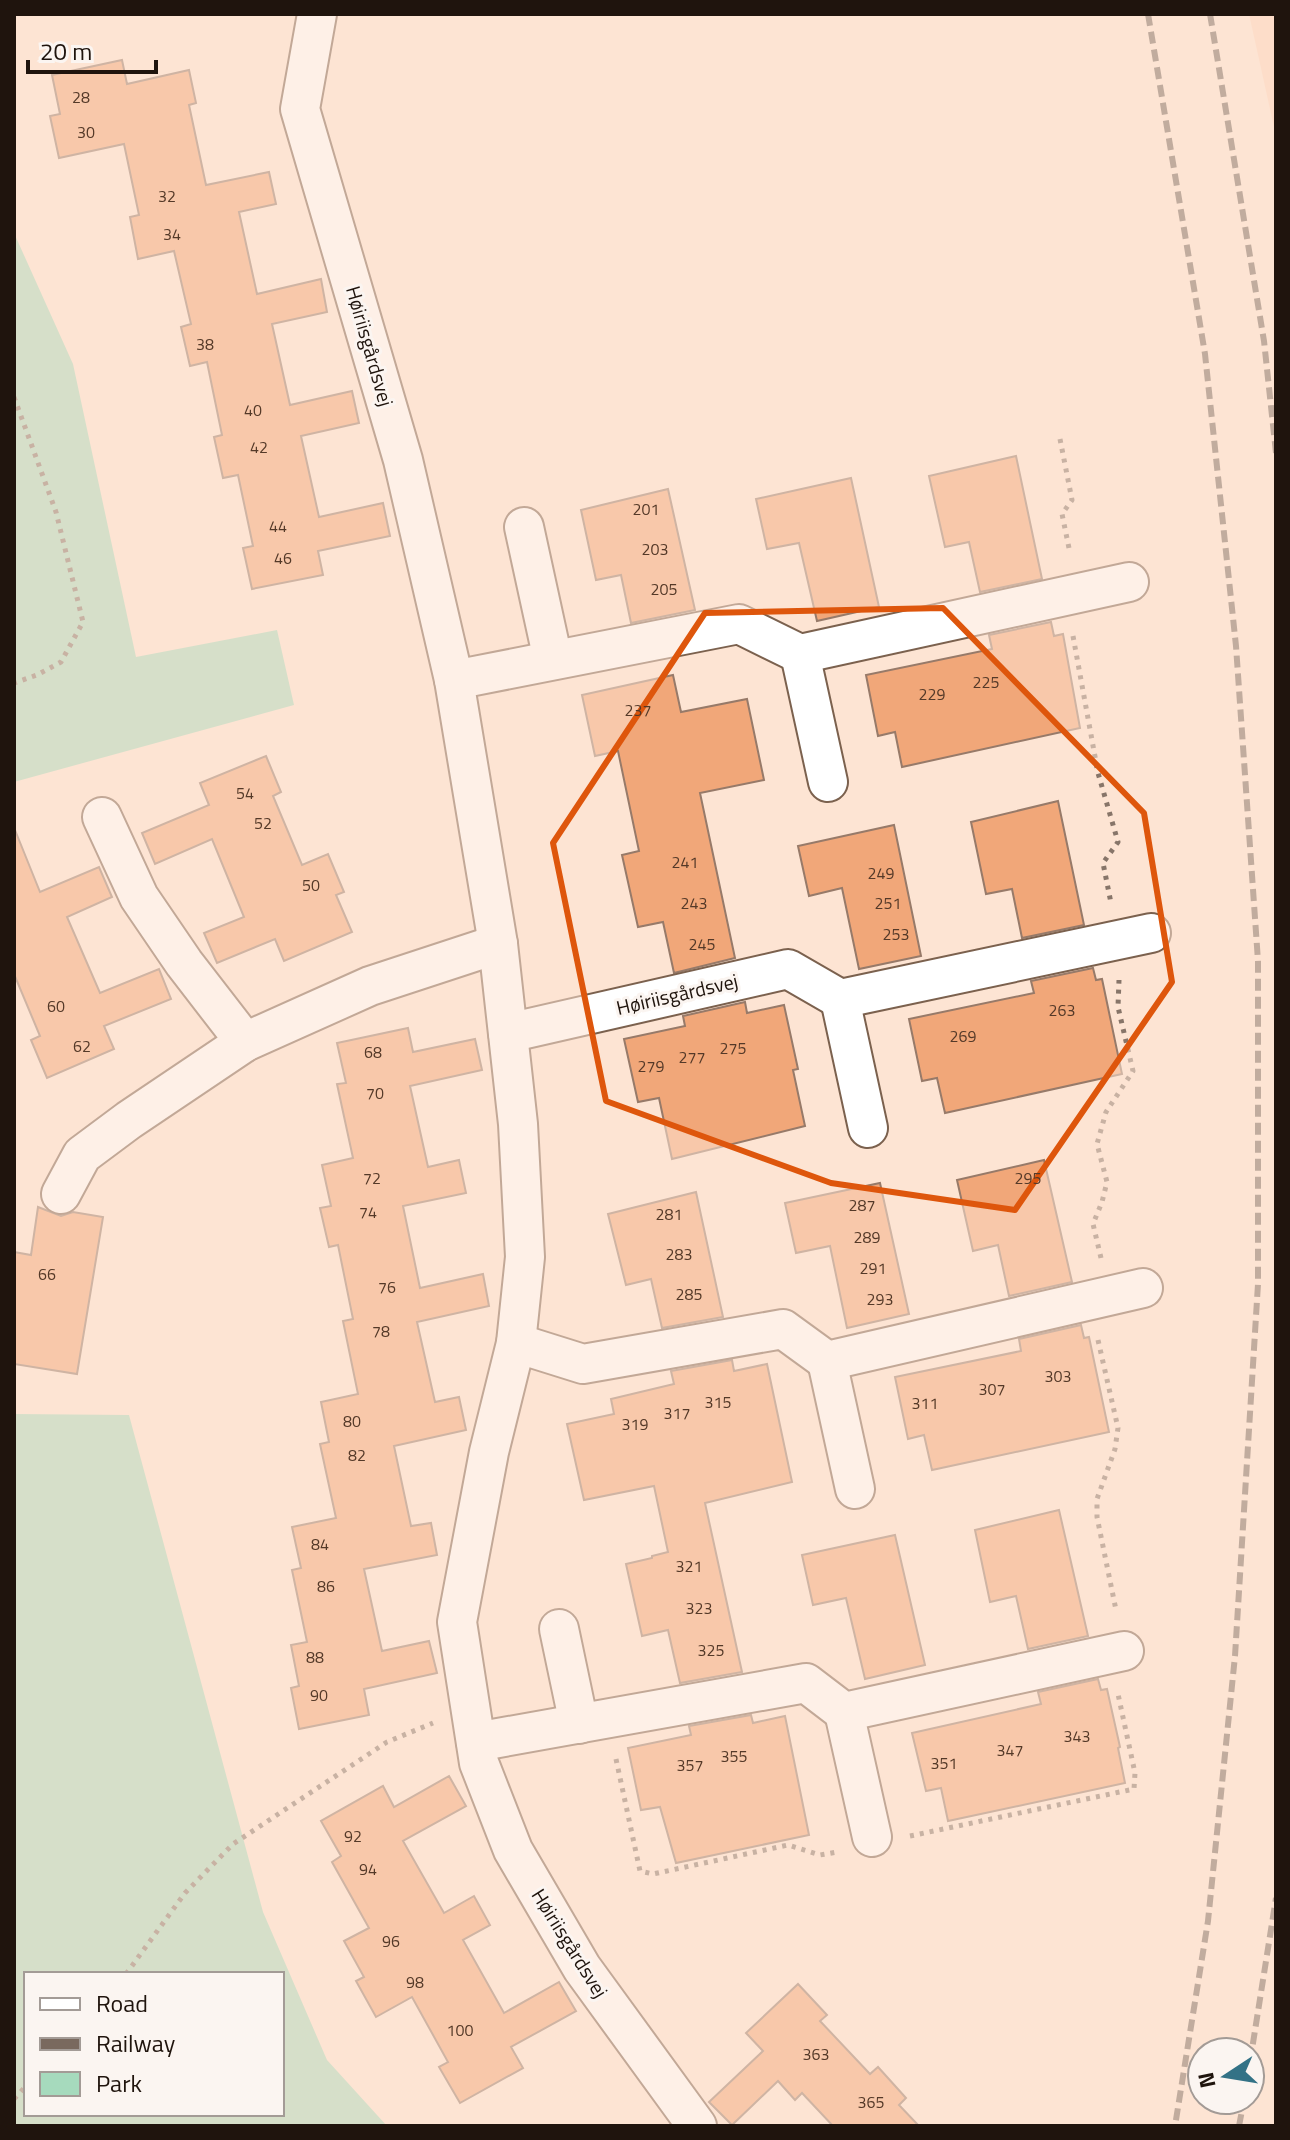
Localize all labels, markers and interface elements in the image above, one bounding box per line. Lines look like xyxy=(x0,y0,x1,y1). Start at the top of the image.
scale bar xyxy=(28,24,156,74)
text: 20 m xyxy=(40,33,92,69)
house number: 28 xyxy=(72,85,90,109)
house number: 30 xyxy=(77,120,95,144)
house number: 32 xyxy=(158,184,176,208)
house number: 34 xyxy=(163,222,181,246)
street label: Høiriisgårdsvej xyxy=(338,282,402,410)
house number: 38 xyxy=(196,332,214,356)
house number: 40 xyxy=(244,398,262,422)
house number: 42 xyxy=(250,435,268,459)
house number: 201 xyxy=(633,497,659,521)
house number: 44 xyxy=(269,514,287,538)
house number: 203 xyxy=(642,537,668,561)
house number: 46 xyxy=(274,546,292,570)
house number: 205 xyxy=(651,577,677,601)
house number: 225 xyxy=(973,670,999,694)
house number: 229 xyxy=(919,682,945,706)
house number: 237 xyxy=(625,698,651,722)
house number: 54 xyxy=(236,781,254,805)
house number: 52 xyxy=(254,811,272,835)
house number: 241 xyxy=(672,850,698,874)
house number: 249 xyxy=(868,861,894,885)
house number: 50 xyxy=(302,873,320,897)
house number: 243 xyxy=(681,891,707,915)
house number: 251 xyxy=(875,891,901,915)
house number: 253 xyxy=(883,922,909,946)
house number: 245 xyxy=(689,932,715,956)
street label: Høiriisgårdsvej xyxy=(613,965,741,1023)
house number: 60 xyxy=(47,994,65,1018)
house number: 263 xyxy=(1049,998,1075,1022)
house number: 269 xyxy=(950,1024,976,1048)
house number: 62 xyxy=(73,1034,91,1058)
house number: 275 xyxy=(720,1036,746,1060)
house number: 68 xyxy=(364,1040,382,1064)
house number: 277 xyxy=(679,1045,705,1069)
house number: 279 xyxy=(638,1054,664,1078)
house number: 70 xyxy=(366,1081,384,1105)
house number: 72 xyxy=(363,1166,381,1190)
house number: 295 xyxy=(1015,1166,1041,1190)
house number: 287 xyxy=(849,1193,875,1217)
house number: 74 xyxy=(359,1200,377,1224)
house number: 281 xyxy=(656,1202,682,1226)
house number: 289 xyxy=(854,1225,880,1249)
house number: 283 xyxy=(666,1242,692,1266)
house number: 291 xyxy=(860,1256,886,1280)
house number: 66 xyxy=(38,1262,56,1286)
house number: 76 xyxy=(378,1275,396,1299)
house number: 285 xyxy=(676,1282,702,1306)
house number: 293 xyxy=(867,1287,893,1311)
house number: 78 xyxy=(372,1319,390,1343)
house number: 303 xyxy=(1045,1364,1071,1388)
house number: 307 xyxy=(979,1377,1005,1401)
house number: 315 xyxy=(705,1390,731,1414)
house number: 311 xyxy=(912,1391,938,1415)
house number: 317 xyxy=(664,1401,690,1425)
house number: 80 xyxy=(343,1409,361,1433)
house number: 319 xyxy=(622,1412,648,1436)
house number: 82 xyxy=(348,1443,366,1467)
house number: 84 xyxy=(311,1532,329,1556)
house number: 321 xyxy=(676,1554,702,1578)
house number: 86 xyxy=(317,1574,335,1598)
house number: 323 xyxy=(686,1596,712,1620)
house number: 325 xyxy=(698,1638,724,1662)
house number: 88 xyxy=(306,1645,324,1669)
house number: 90 xyxy=(310,1683,328,1707)
house number: 343 xyxy=(1064,1724,1090,1748)
house number: 347 xyxy=(997,1738,1023,1762)
house number: 355 xyxy=(721,1744,747,1768)
house number: 351 xyxy=(931,1751,957,1775)
house number: 357 xyxy=(677,1753,703,1777)
house number: 92 xyxy=(344,1824,362,1848)
house number: 94 xyxy=(359,1857,377,1881)
street label: Høiriisgårdsvej xyxy=(524,1882,616,2004)
house number: 96 xyxy=(382,1929,400,1953)
house number: 98 xyxy=(406,1970,424,1994)
legend xyxy=(24,1972,284,2116)
text: Road xyxy=(96,1985,148,2021)
house number: 100 xyxy=(447,2018,473,2042)
text: Railway xyxy=(96,2025,176,2061)
north arrow xyxy=(1186,2036,1266,2116)
house number: 363 xyxy=(803,2042,829,2066)
text: Park xyxy=(96,2065,142,2101)
text: N xyxy=(1188,2069,1225,2091)
house number: 365 xyxy=(858,2090,884,2114)

